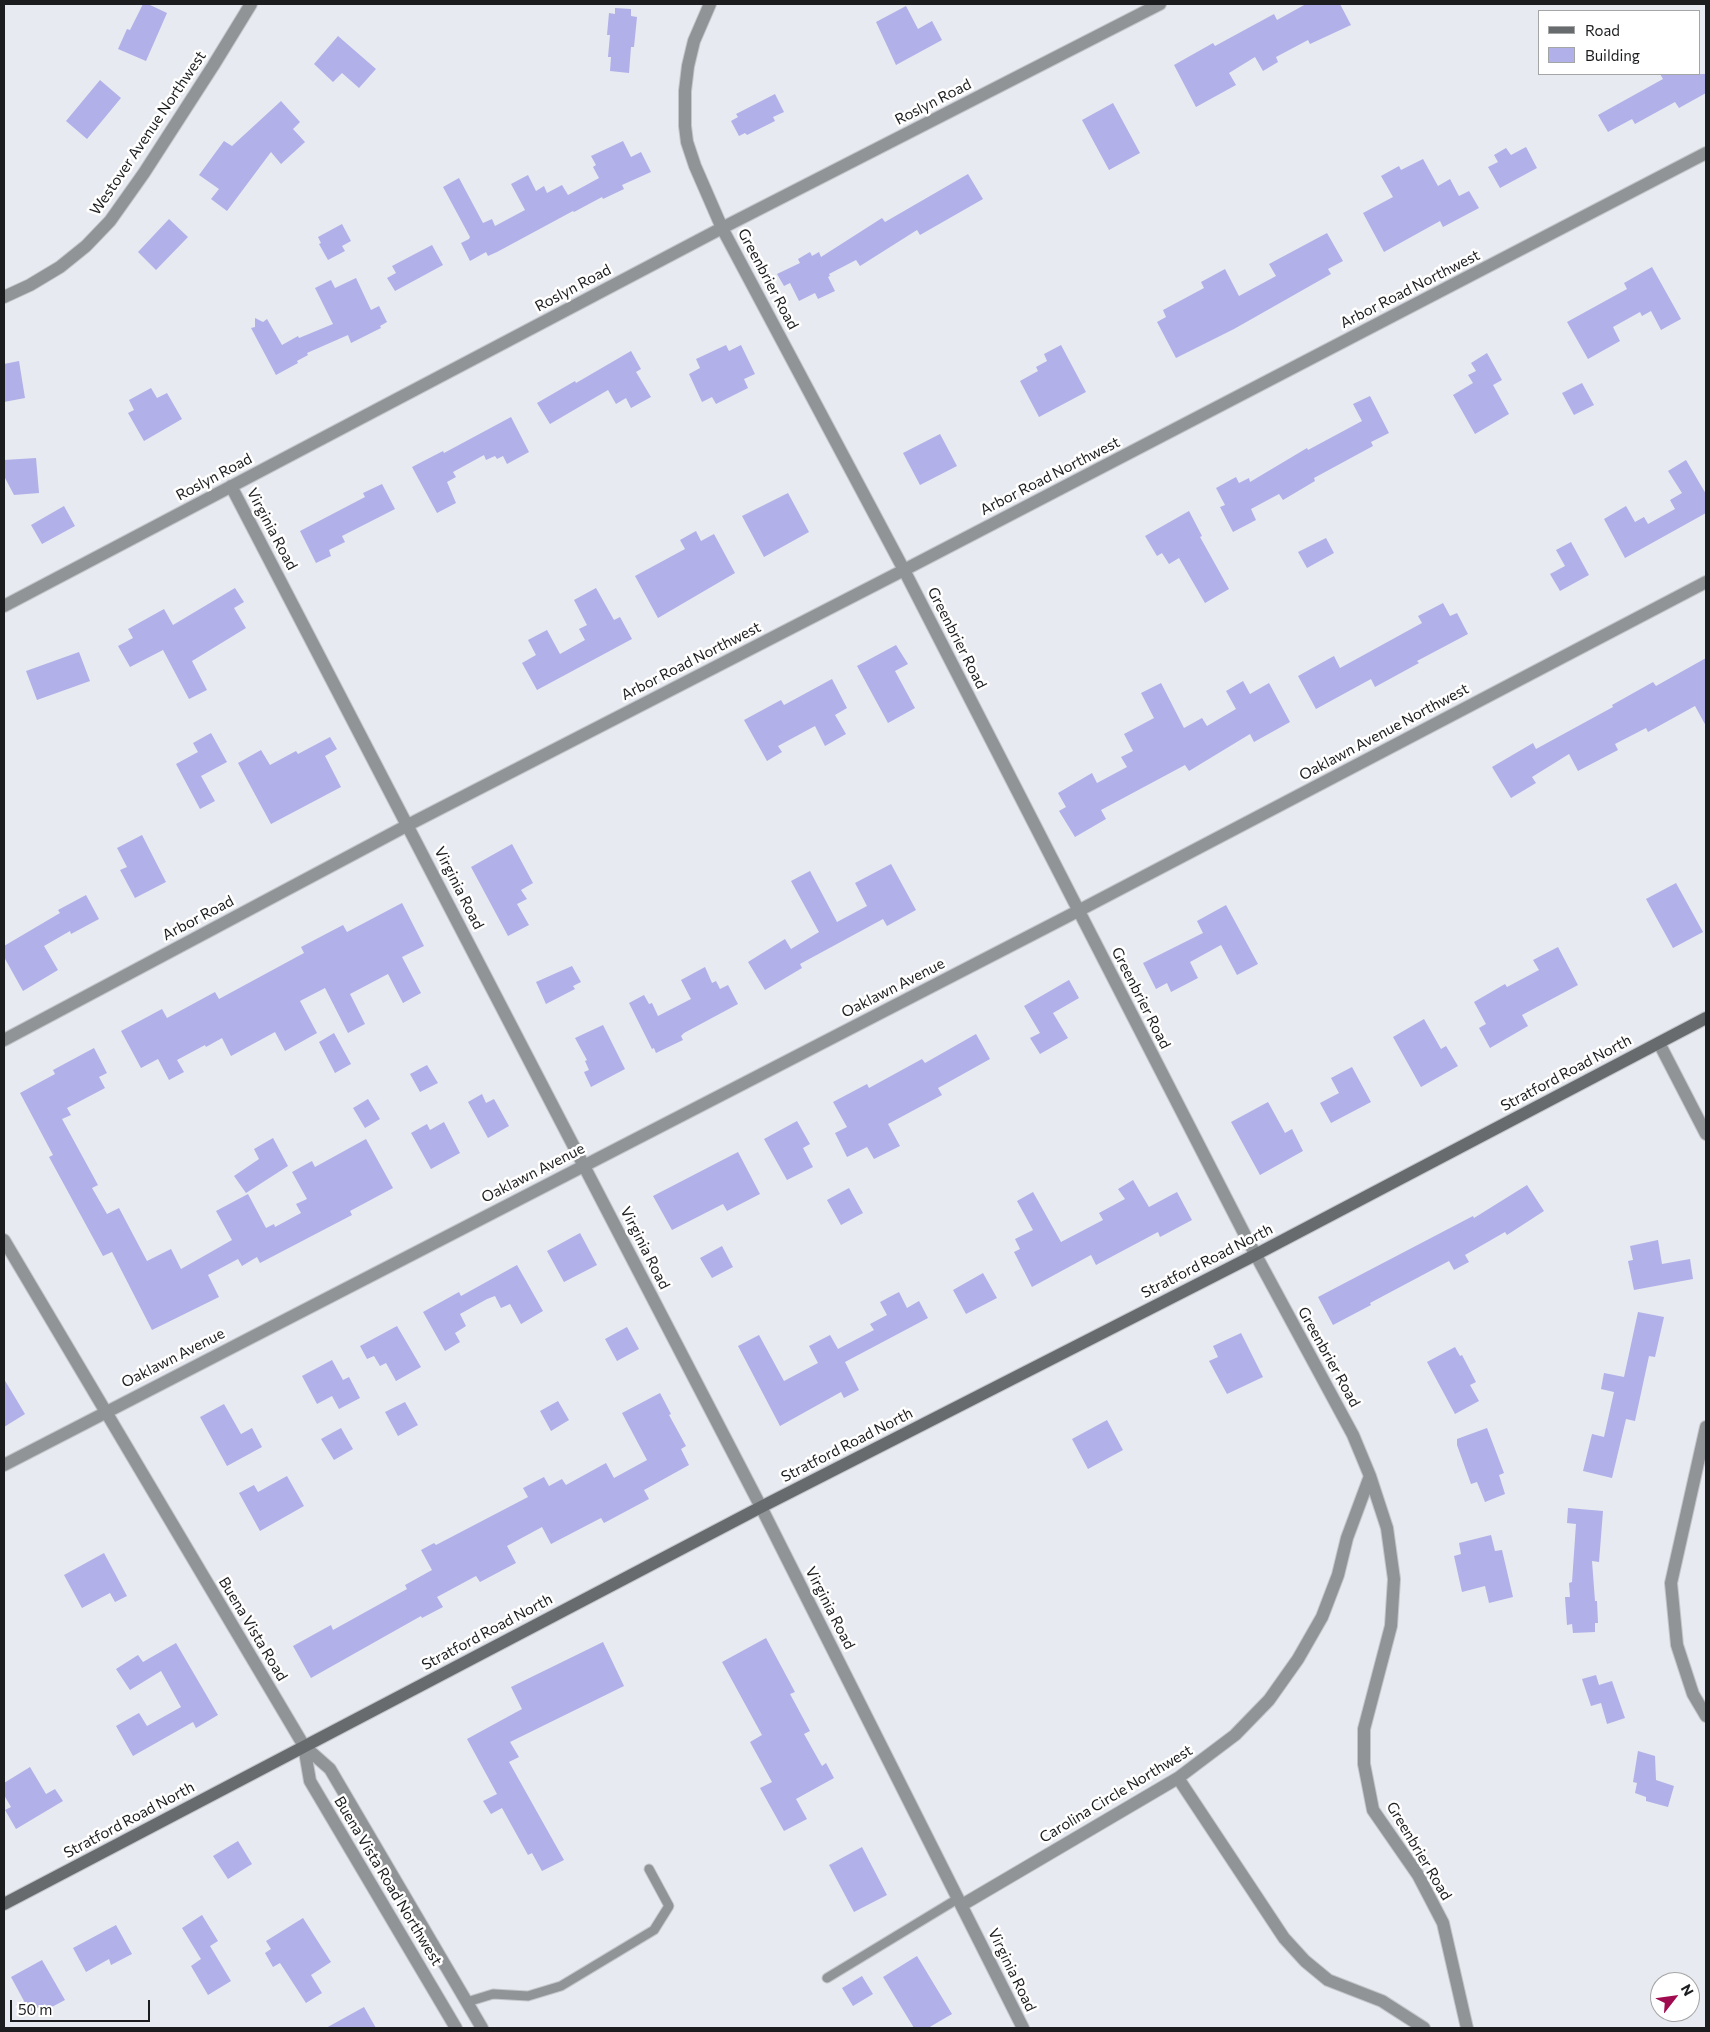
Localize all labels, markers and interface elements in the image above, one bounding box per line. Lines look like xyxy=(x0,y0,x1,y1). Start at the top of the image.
legend xyxy=(1538,10,1700,75)
text: Road xyxy=(1585,21,1620,39)
text: Building xyxy=(1585,46,1640,64)
street label: Westover Avenue Northwest xyxy=(86,47,210,219)
street label: Roslyn Road xyxy=(892,75,974,129)
street label: Greenbrier Road xyxy=(734,225,802,333)
street label: Arbor Road Northwest xyxy=(1337,246,1483,332)
street label: Roslyn Road xyxy=(532,261,614,315)
street label: Arbor Road Northwest xyxy=(977,433,1123,519)
street label: Roslyn Road xyxy=(173,450,255,504)
street label: Virginia Road xyxy=(243,485,301,573)
street label: Greenbrier Road xyxy=(924,584,990,692)
street label: Arbor Road Northwest xyxy=(618,618,764,704)
street label: Oaklawn Avenue Northwest xyxy=(1296,680,1472,784)
street label: Virginia Road xyxy=(430,844,488,932)
street label: Arbor Road xyxy=(159,892,237,944)
street label: Greenbrier Road xyxy=(1108,944,1174,1052)
street label: Oaklawn Avenue xyxy=(838,954,948,1022)
street label: Stratford Road North xyxy=(1498,1031,1634,1115)
street label: Oaklawn Avenue xyxy=(478,1139,588,1207)
street label: Virginia Road xyxy=(616,1204,674,1292)
street label: Stratford Road North xyxy=(1138,1220,1276,1302)
street label: Greenbrier Road xyxy=(1294,1304,1364,1410)
street label: Oaklawn Avenue xyxy=(118,1324,228,1392)
street label: Stratford Road North xyxy=(778,1404,916,1486)
street label: Virginia Road xyxy=(801,1564,859,1652)
street label: Buena Vista Road xyxy=(215,1574,291,1684)
street label: Stratford Road North xyxy=(419,1590,555,1674)
street label: Carolina Circle Northwest xyxy=(1036,1741,1196,1847)
street label: Stratford Road North xyxy=(61,1778,197,1862)
street label: Buena Vista Road Northwest xyxy=(330,1793,446,1969)
street label: Greenbrier Road xyxy=(1383,1799,1455,1903)
street label: Virginia Road xyxy=(984,1925,1040,2015)
north arrow xyxy=(1650,1972,1700,2022)
text: N xyxy=(1678,1981,1698,1999)
scale bar xyxy=(12,1990,152,2022)
text: 50 m xyxy=(18,2000,52,2018)

